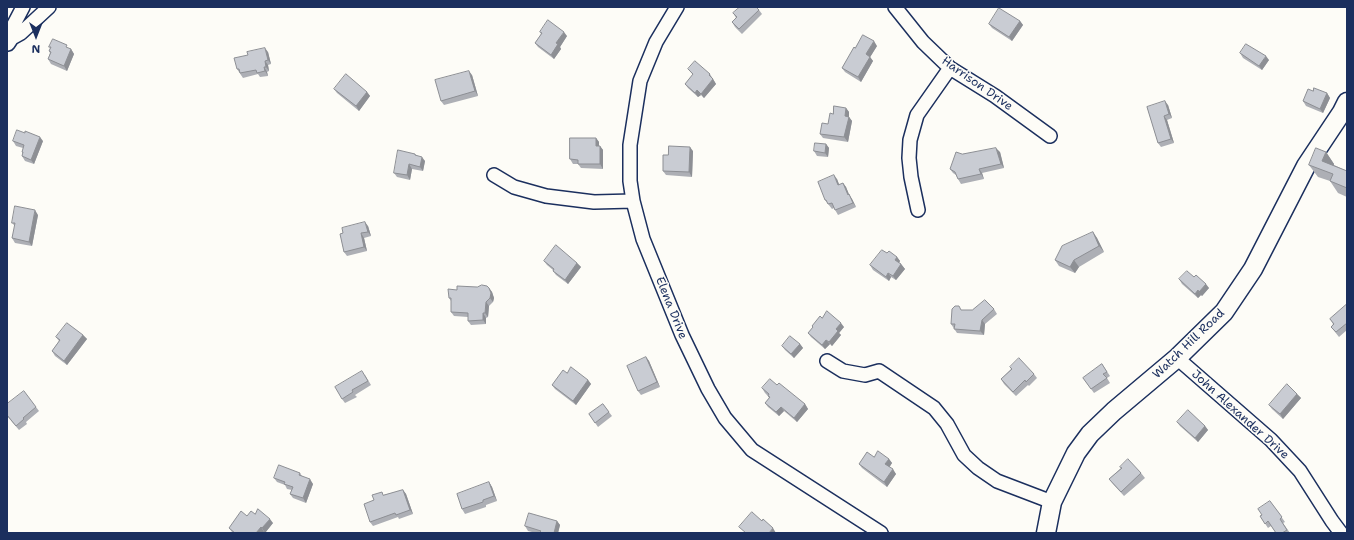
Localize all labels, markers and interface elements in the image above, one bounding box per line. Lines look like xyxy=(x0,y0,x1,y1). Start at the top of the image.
north arrow xyxy=(16,16,56,56)
text: N xyxy=(32,41,40,56)
street label: Harrison Drive xyxy=(939,54,1015,114)
street label: Elena Drive xyxy=(652,275,690,341)
street label: Watch Hill Road xyxy=(1150,306,1228,382)
street label: John Alexander Drive xyxy=(1188,367,1292,463)

